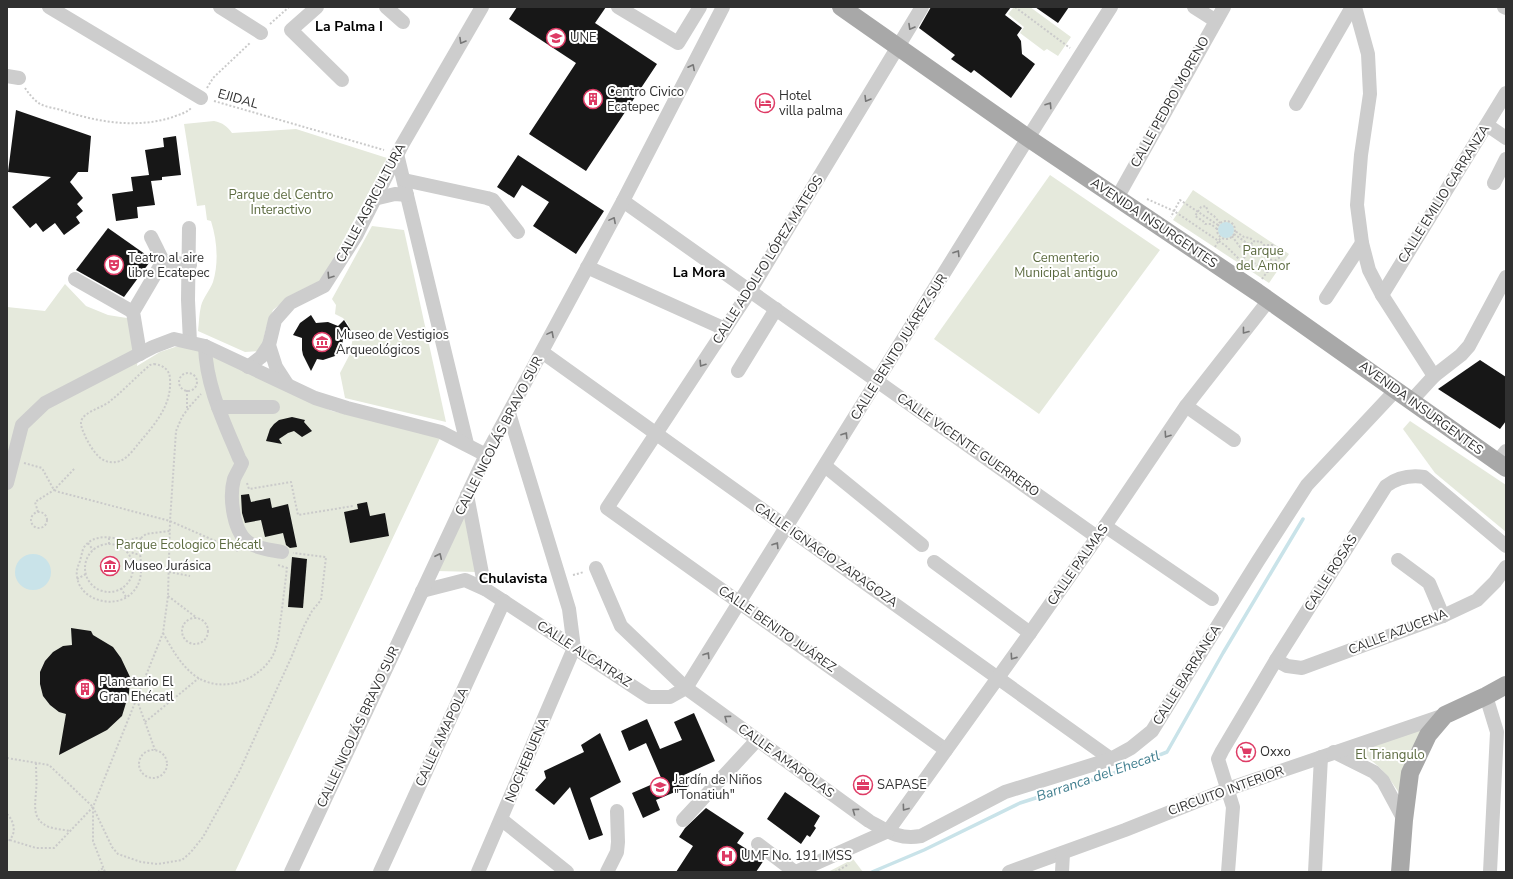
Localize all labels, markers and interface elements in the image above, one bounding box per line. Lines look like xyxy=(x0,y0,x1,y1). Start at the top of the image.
district label: La Palma I xyxy=(315,17,383,36)
one-way arrow xyxy=(908,23,915,30)
school or university icon: UNE xyxy=(545,27,567,49)
place label: UNE xyxy=(570,29,597,47)
street label: CALLE PEDRO MORENO xyxy=(1126,33,1214,171)
one-way arrow xyxy=(460,37,467,44)
one-way arrow xyxy=(688,64,695,71)
place label: Centro Civico Ecatepec xyxy=(607,83,684,116)
street label: EJIDAL xyxy=(216,85,260,113)
place label: Hotel villa palma xyxy=(779,87,843,120)
building icon: Centro Civico Ecatepec xyxy=(582,88,604,110)
hotel icon: Hotel villa palma xyxy=(754,92,776,114)
one-way arrow xyxy=(864,95,871,102)
one-way arrow xyxy=(1045,102,1052,109)
street label: CALLE EMILIO CARRANZA xyxy=(1394,121,1494,267)
street label: CALLE AGRICULTURA xyxy=(332,140,410,266)
street label: CALLE ADOLFO LÓPEZ MATEOS xyxy=(708,172,827,348)
street label: AVENIDA INSURGENTES xyxy=(1087,174,1221,272)
park label: Parque del Centro Interactivo xyxy=(228,186,334,219)
one-way arrow xyxy=(608,217,616,224)
park label: Parque del Amor xyxy=(1236,242,1290,275)
place label: Teatro al aire libre Ecatepec xyxy=(128,249,210,282)
park label: Cementerio Municipal antiguo xyxy=(1014,249,1118,282)
one-way arrow xyxy=(953,250,960,257)
theatre icon: Teatro al aire libre Ecatepec xyxy=(103,254,125,276)
district label: La Mora xyxy=(673,263,725,282)
street label: CALLE BENITO JUÁREZ SUR xyxy=(846,270,952,424)
one-way arrow xyxy=(327,272,335,279)
place label: Museo de Vestigios Arqueológicos xyxy=(336,326,449,359)
one-way arrow xyxy=(1243,327,1250,334)
museum icon: Museo de Vestigios Arqueológicos xyxy=(311,331,333,353)
one-way arrow xyxy=(547,331,554,338)
street label: CALLE NICOLÁS BRAVO SUR xyxy=(450,353,547,519)
street label: AVENIDA INSURGENTES xyxy=(1355,357,1487,459)
one-way arrow xyxy=(699,360,707,367)
street label: CALLE VICENTE GUERRERO xyxy=(893,389,1043,501)
one-way arrow xyxy=(1164,431,1172,438)
one-way arrow xyxy=(840,432,847,439)
street label: CALLE IGNACIO ZARAGOZA xyxy=(751,499,902,612)
street label: CALLE PALMAS xyxy=(1043,521,1113,609)
street label: CALLE ROSAS xyxy=(1300,531,1362,615)
park label: Parque Ecologico Ehécatl xyxy=(116,536,262,554)
one-way arrow xyxy=(771,542,779,549)
one-way arrow xyxy=(434,552,442,560)
museum icon: Museo Jurásica xyxy=(99,555,121,577)
place label: Museo Jurásica xyxy=(124,557,211,575)
district label: Chulavista xyxy=(479,569,547,588)
street label: CALLE BENITO JUÁREZ xyxy=(715,581,840,677)
street label: CALLE AZUCENA xyxy=(1346,605,1451,659)
street label: CALLE ALCATRAZ xyxy=(533,617,635,692)
street label: CALLE BARRANCA xyxy=(1149,621,1226,729)
street label: CALLE NICOLÁS BRAVO SUR xyxy=(312,643,404,811)
one-way arrow xyxy=(702,652,710,659)
one-way arrow xyxy=(1011,652,1018,659)
place label: Planetario El Gran Ehécatl xyxy=(99,673,174,706)
building icon: Planetario El Gran Ehécatl xyxy=(74,678,96,700)
street label: CALLE AMAPOLA xyxy=(411,684,473,790)
street label: NOCHEBUENA xyxy=(501,714,553,805)
one-way arrow xyxy=(724,715,731,723)
street label: CALLE AMAPOLAS xyxy=(734,720,838,802)
supermarket icon: Oxxo xyxy=(1235,741,1257,763)
place label: Oxxo xyxy=(1260,743,1291,761)
water label: Barranca del Ehecatl xyxy=(1034,746,1162,806)
park label: El Triangulo xyxy=(1355,746,1425,764)
street label: CIRCUITO INTERIOR xyxy=(1166,762,1287,820)
place label: Jardín de Niños "Tonatiuh" xyxy=(673,771,762,804)
office icon: SAPASE xyxy=(852,774,874,796)
school or university icon: Jardín de Niños "Tonatiuh" xyxy=(649,776,671,798)
place label: SAPASE xyxy=(877,776,927,794)
one-way arrow xyxy=(902,804,910,811)
one-way arrow xyxy=(852,808,859,816)
hospital icon: UMF No. 191 IMSS xyxy=(716,845,738,867)
place label: UMF No. 191 IMSS xyxy=(741,847,852,865)

